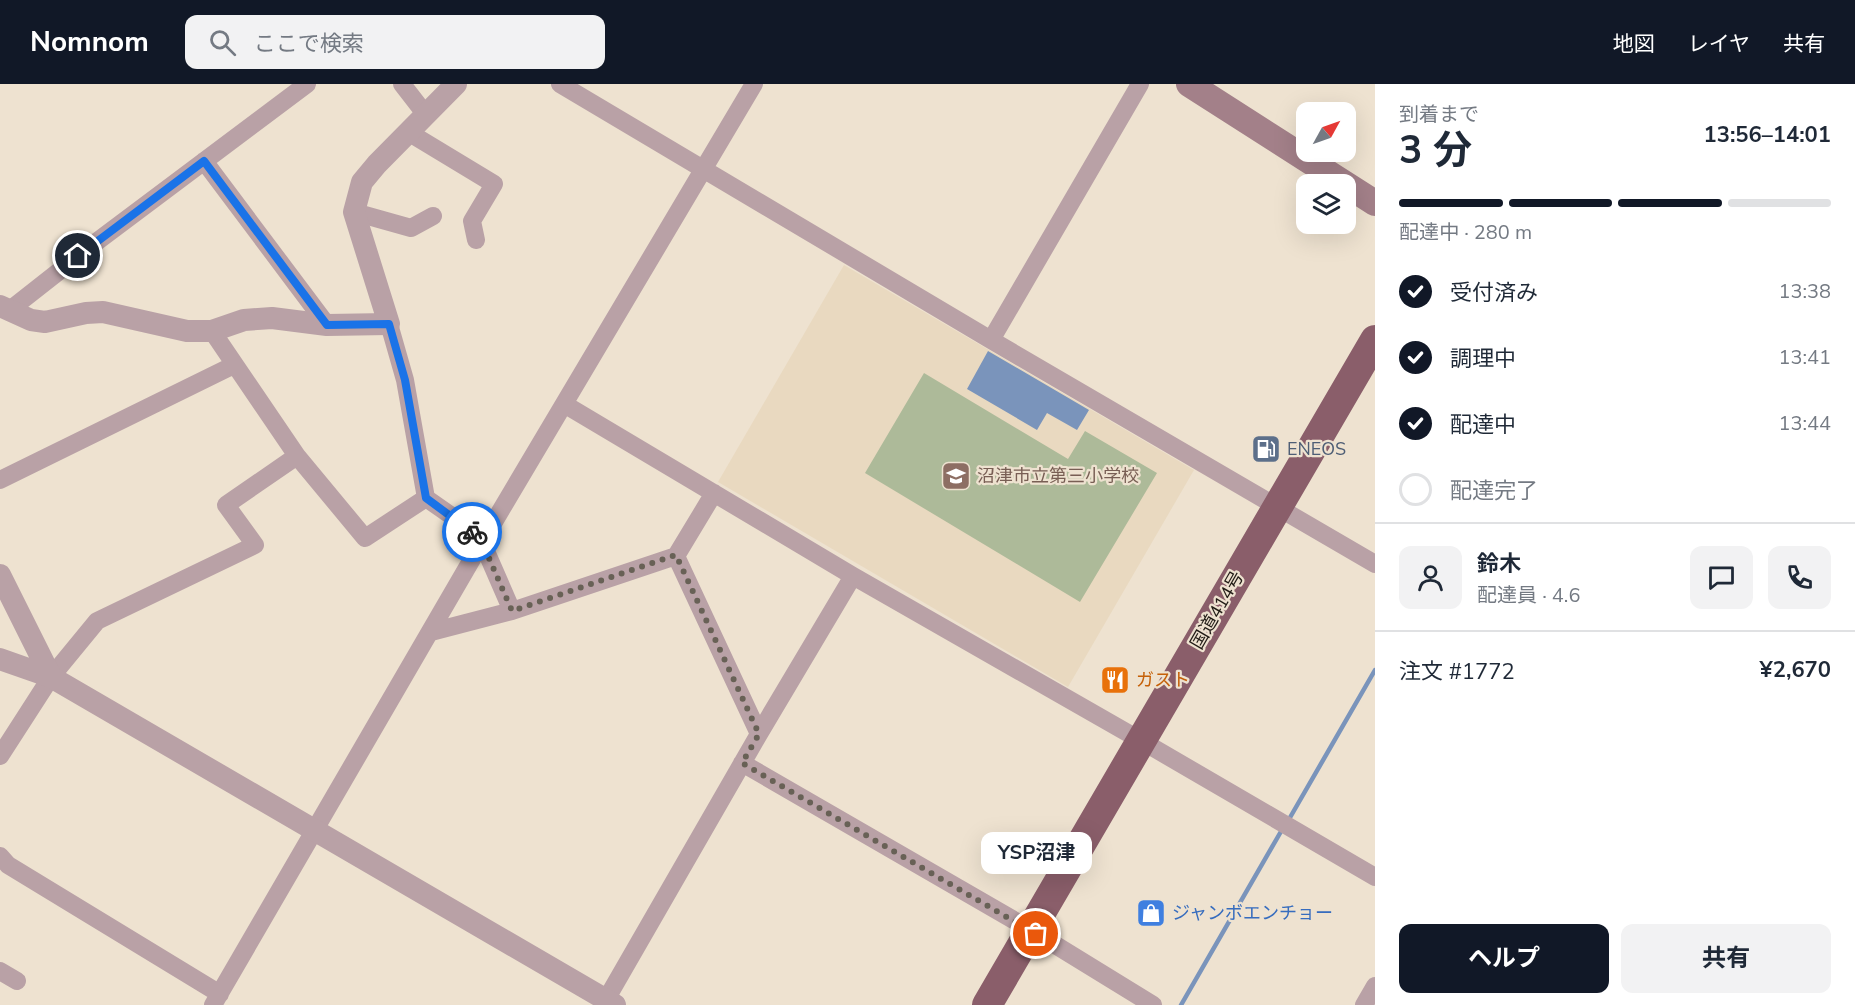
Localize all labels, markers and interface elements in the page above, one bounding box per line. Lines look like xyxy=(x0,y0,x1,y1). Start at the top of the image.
search box xyxy=(185,15,605,69)
text: Nomnom xyxy=(30,23,149,61)
icon: search xyxy=(206,26,239,59)
text: ここで検索 xyxy=(254,29,364,59)
text: 地図 xyxy=(1613,30,1655,58)
text: レイヤ xyxy=(1688,30,1750,58)
text: 共有 xyxy=(1783,30,1825,58)
text: 到着まで xyxy=(1399,101,1479,128)
north arrow xyxy=(1296,102,1356,162)
map controls xyxy=(1296,102,1356,234)
text: 13:56–14:01 xyxy=(1703,120,1831,150)
text: 3 分 xyxy=(1399,124,1472,177)
button: layers xyxy=(1296,174,1356,234)
text: 配達中 · 280 m xyxy=(1399,219,1532,246)
pin xyxy=(52,230,103,281)
icon: home xyxy=(61,239,94,272)
icon: check xyxy=(1399,275,1432,308)
text: 受付済み xyxy=(1450,278,1538,308)
text: 13:38 xyxy=(1778,278,1831,305)
icon: check xyxy=(1399,341,1432,374)
text: 調理中 xyxy=(1450,344,1516,374)
text: 13:41 xyxy=(1778,344,1831,371)
icon: check xyxy=(1399,407,1432,440)
text: 配達中 xyxy=(1450,410,1516,440)
text: 13:44 xyxy=(1778,410,1831,437)
fuel station icon: ENEOS xyxy=(1250,433,1282,465)
place label: ENEOS xyxy=(1287,437,1346,461)
school or university icon: 沼津市立第三小学校 xyxy=(940,460,972,492)
place label: 沼津市立第三小学校 xyxy=(977,464,1139,488)
text: 配達完了 xyxy=(1450,476,1538,506)
courier xyxy=(442,502,502,562)
icon: bike xyxy=(456,516,489,549)
button: person xyxy=(1399,546,1462,609)
button: chat xyxy=(1690,546,1753,609)
button: phone xyxy=(1768,546,1831,609)
text: 鈴木 xyxy=(1477,549,1521,579)
street label: 国道414号 xyxy=(1185,567,1249,653)
text: 配達員 · 4.6 xyxy=(1477,582,1580,609)
text: ¥2,670 xyxy=(1760,655,1831,685)
text: 注文 #1772 xyxy=(1399,657,1515,687)
restaurant icon: ガスト xyxy=(1099,664,1131,696)
place label: ガスト xyxy=(1136,668,1190,692)
callout: YSP沼津 xyxy=(980,832,1092,874)
text: YSP沼津 xyxy=(998,839,1075,866)
shop icon: ジャンボエンチョー xyxy=(1135,897,1167,929)
place label: ジャンボエンチョー xyxy=(1172,901,1333,925)
pin xyxy=(1010,908,1061,959)
icon: bag xyxy=(1019,917,1052,950)
button: ヘルプ xyxy=(1399,924,1609,993)
button: 共有 xyxy=(1621,924,1831,993)

